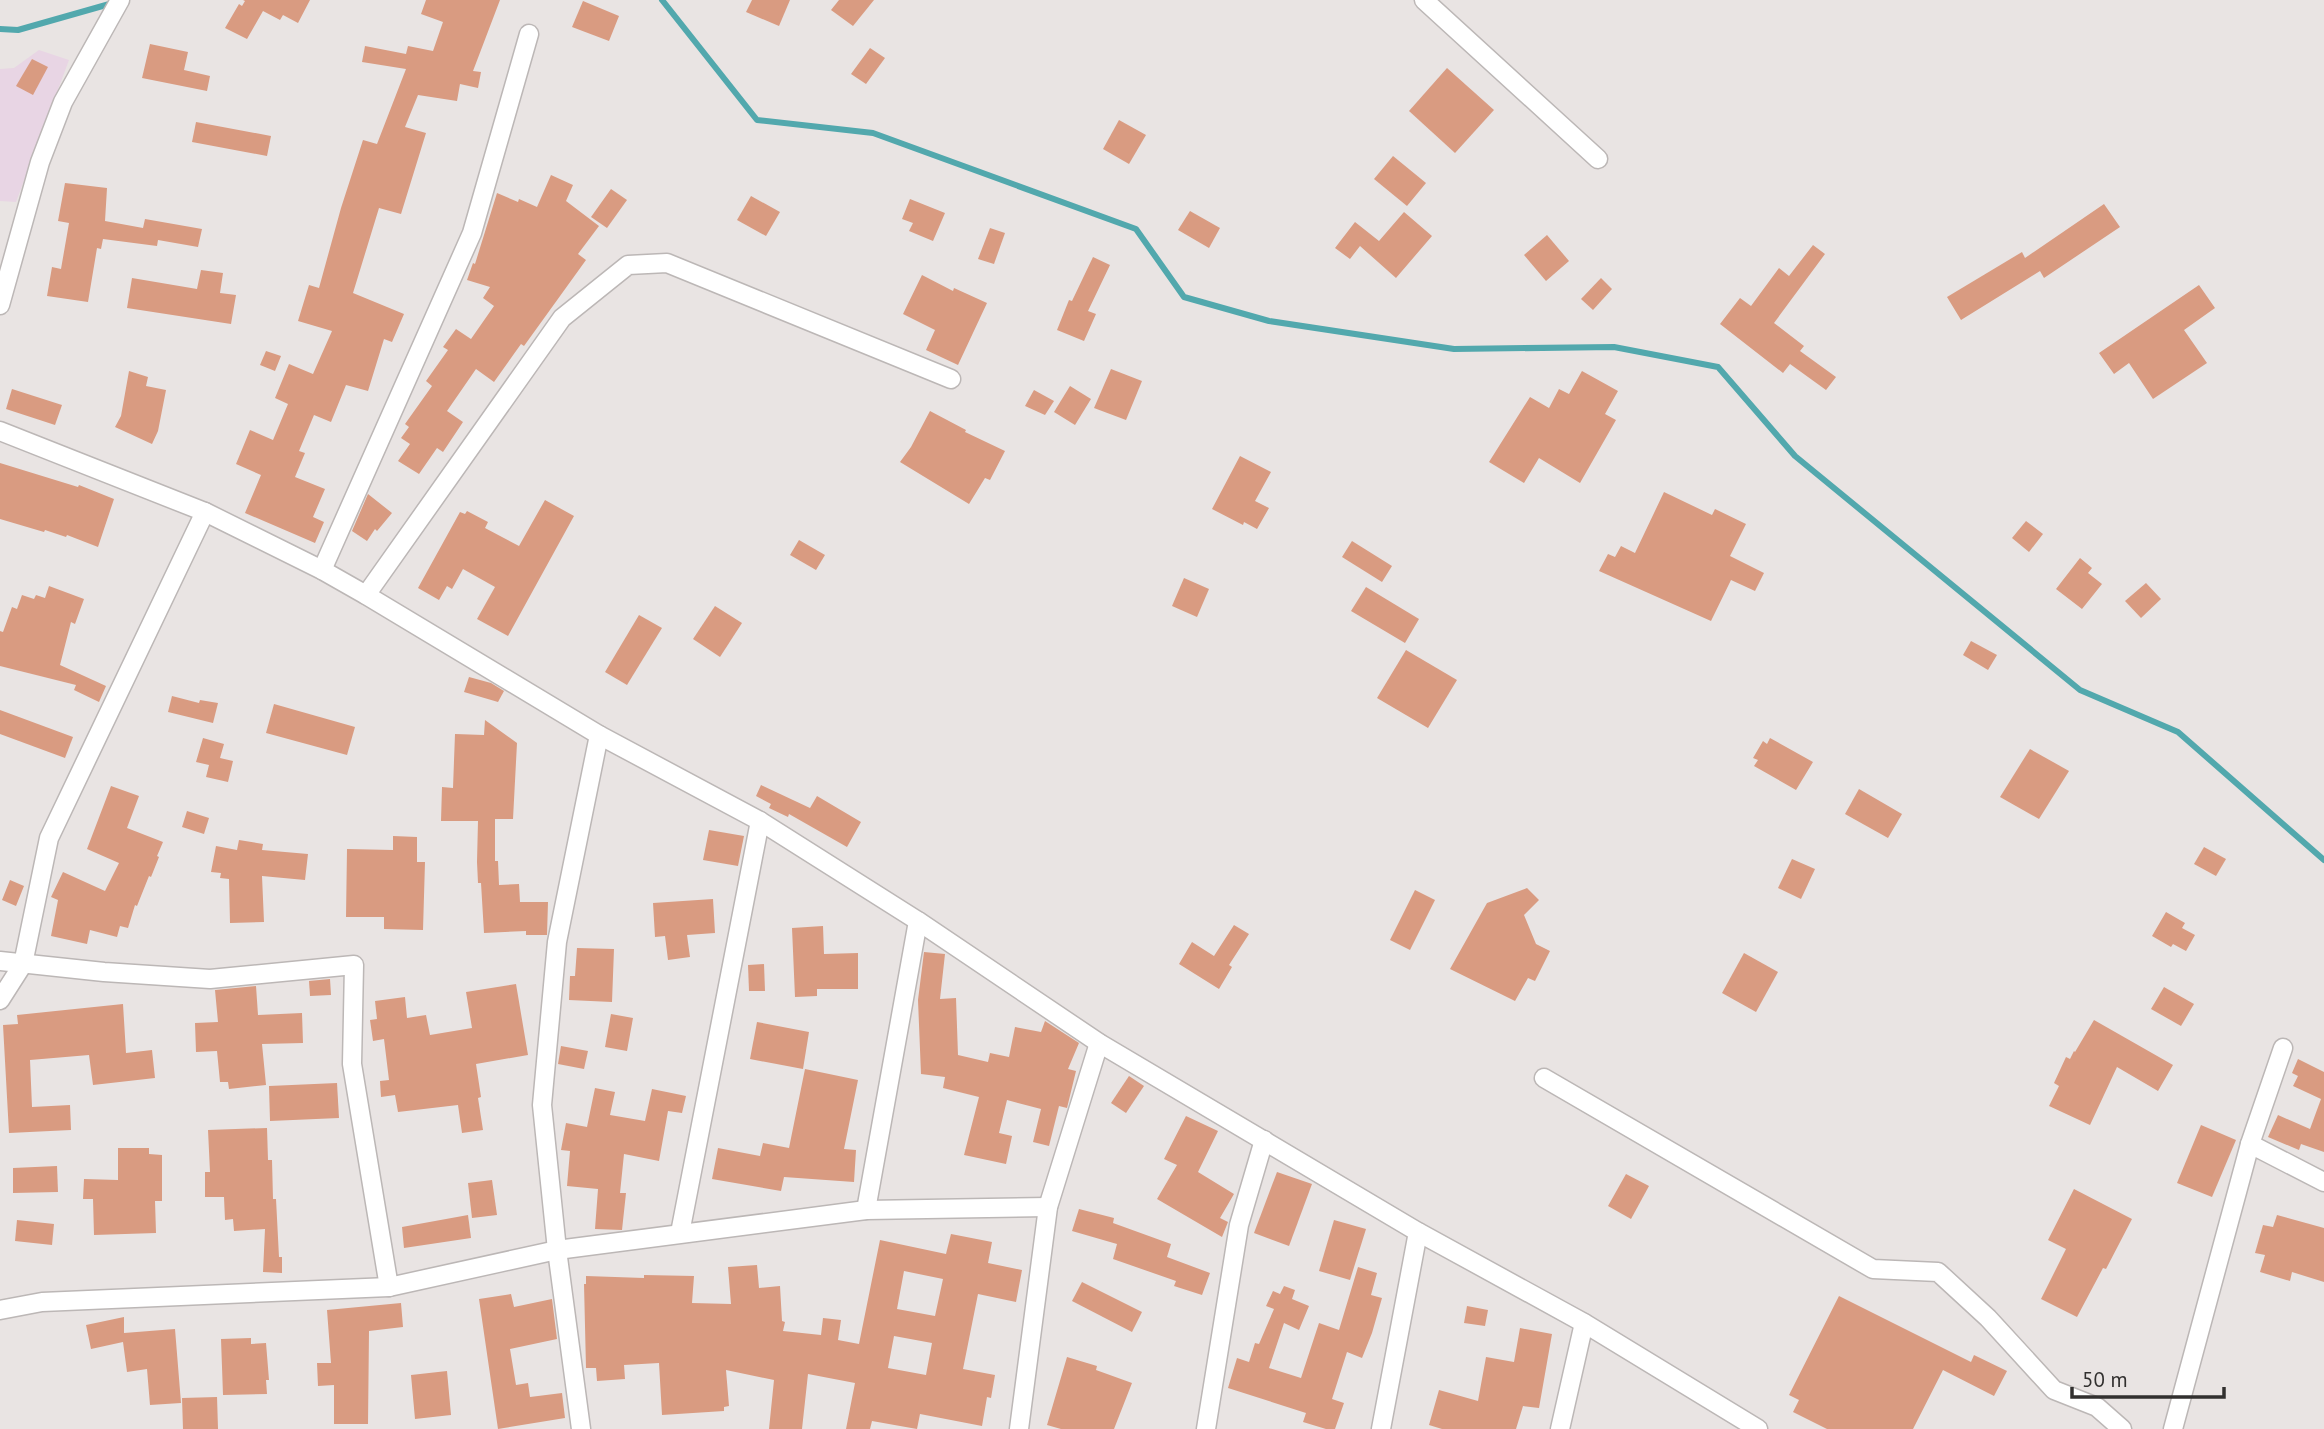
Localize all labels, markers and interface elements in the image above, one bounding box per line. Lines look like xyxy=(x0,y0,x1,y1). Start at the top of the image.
scale bar xyxy=(2072,1356,2224,1400)
text: 50 m xyxy=(2082,1366,2128,1393)

